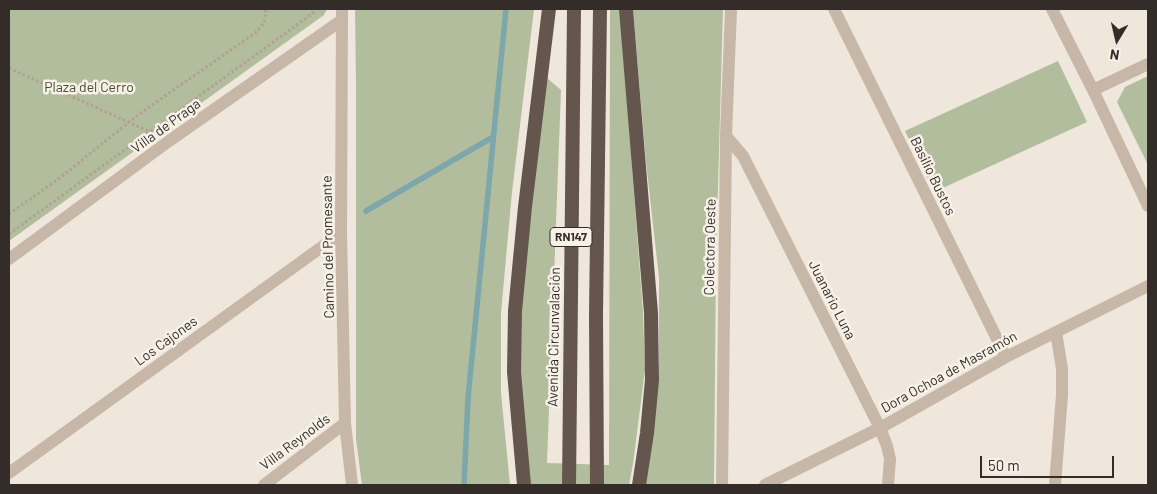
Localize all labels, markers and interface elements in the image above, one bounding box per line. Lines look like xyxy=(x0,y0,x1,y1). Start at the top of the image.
north arrow xyxy=(1092,15,1142,65)
text: N xyxy=(1109,46,1121,64)
park label: Plaza del Cerro xyxy=(44,79,134,95)
street label: Villa de Praga xyxy=(128,95,204,157)
street label: Basilio Bustos xyxy=(907,134,959,218)
street label: Camino del Promesante xyxy=(318,175,338,319)
street label: Colectora Oeste xyxy=(701,199,719,295)
road number: RN147 xyxy=(550,228,592,246)
street label: Juanario Luna xyxy=(805,258,859,342)
street label: Avenida Circunvalación xyxy=(544,267,564,407)
street label: Los Cajones xyxy=(131,313,201,369)
street label: Dora Ochoa de Masramón xyxy=(878,328,1020,416)
street label: Villa Reynolds xyxy=(257,410,333,474)
scale bar xyxy=(982,446,1116,478)
text: 50 m xyxy=(988,456,1020,474)

